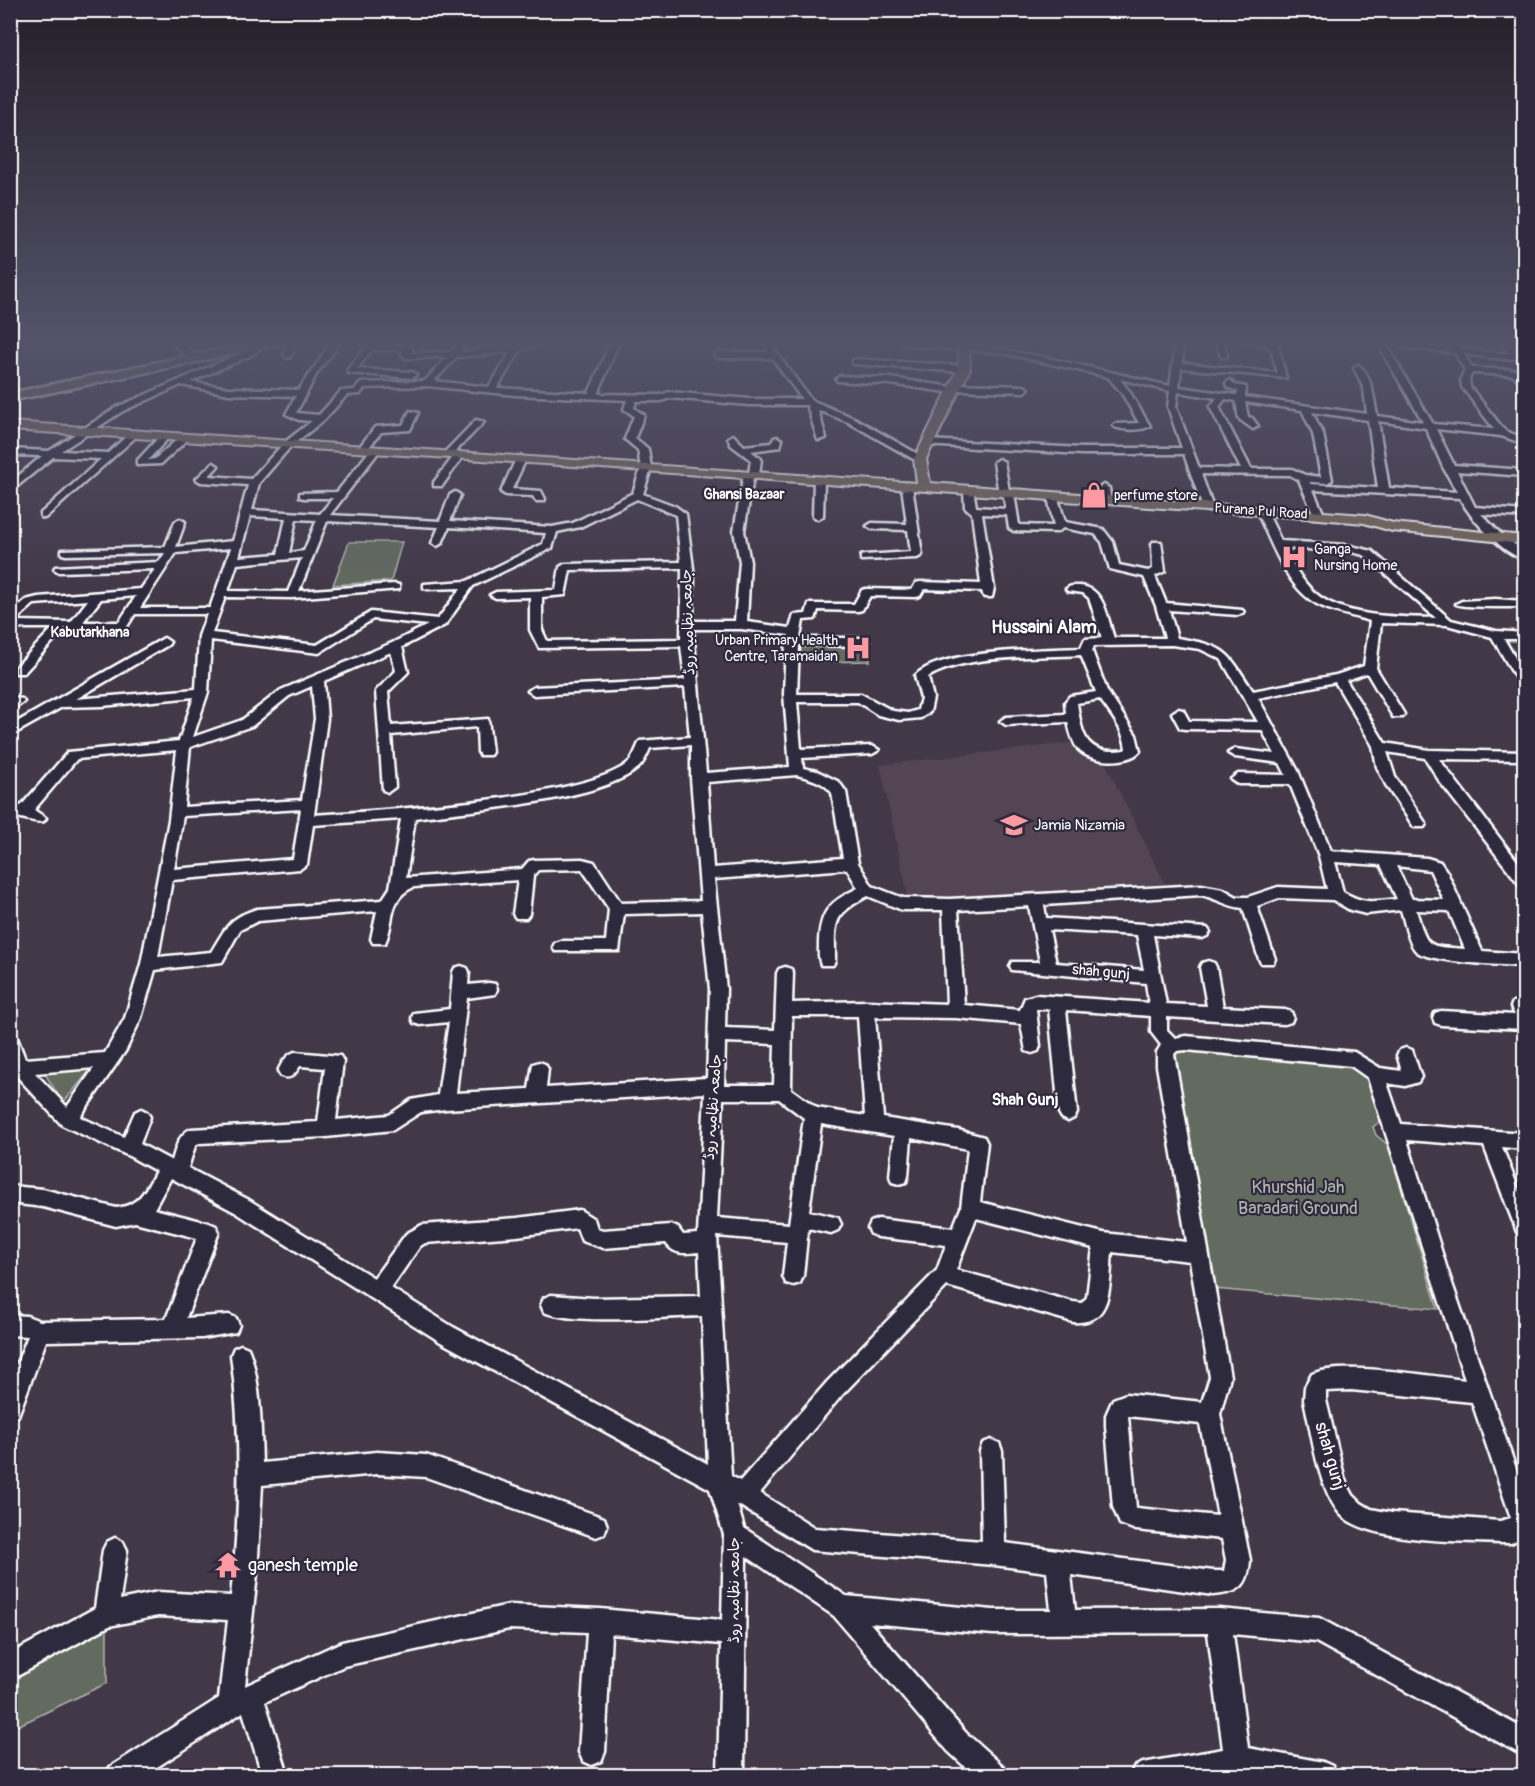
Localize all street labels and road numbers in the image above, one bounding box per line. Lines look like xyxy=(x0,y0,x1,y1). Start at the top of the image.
street label: Purana Pul Road xyxy=(1214,499,1308,523)
street label: جامعہ نظامیہ روڈ xyxy=(677,569,699,675)
street label: shah gunj xyxy=(1071,960,1131,984)
street label: جامعہ نظامیہ روڈ xyxy=(700,1053,726,1161)
street label: shah gunj xyxy=(1309,1419,1351,1493)
street label: جامعہ نظامیہ روڈ xyxy=(725,1537,744,1643)

